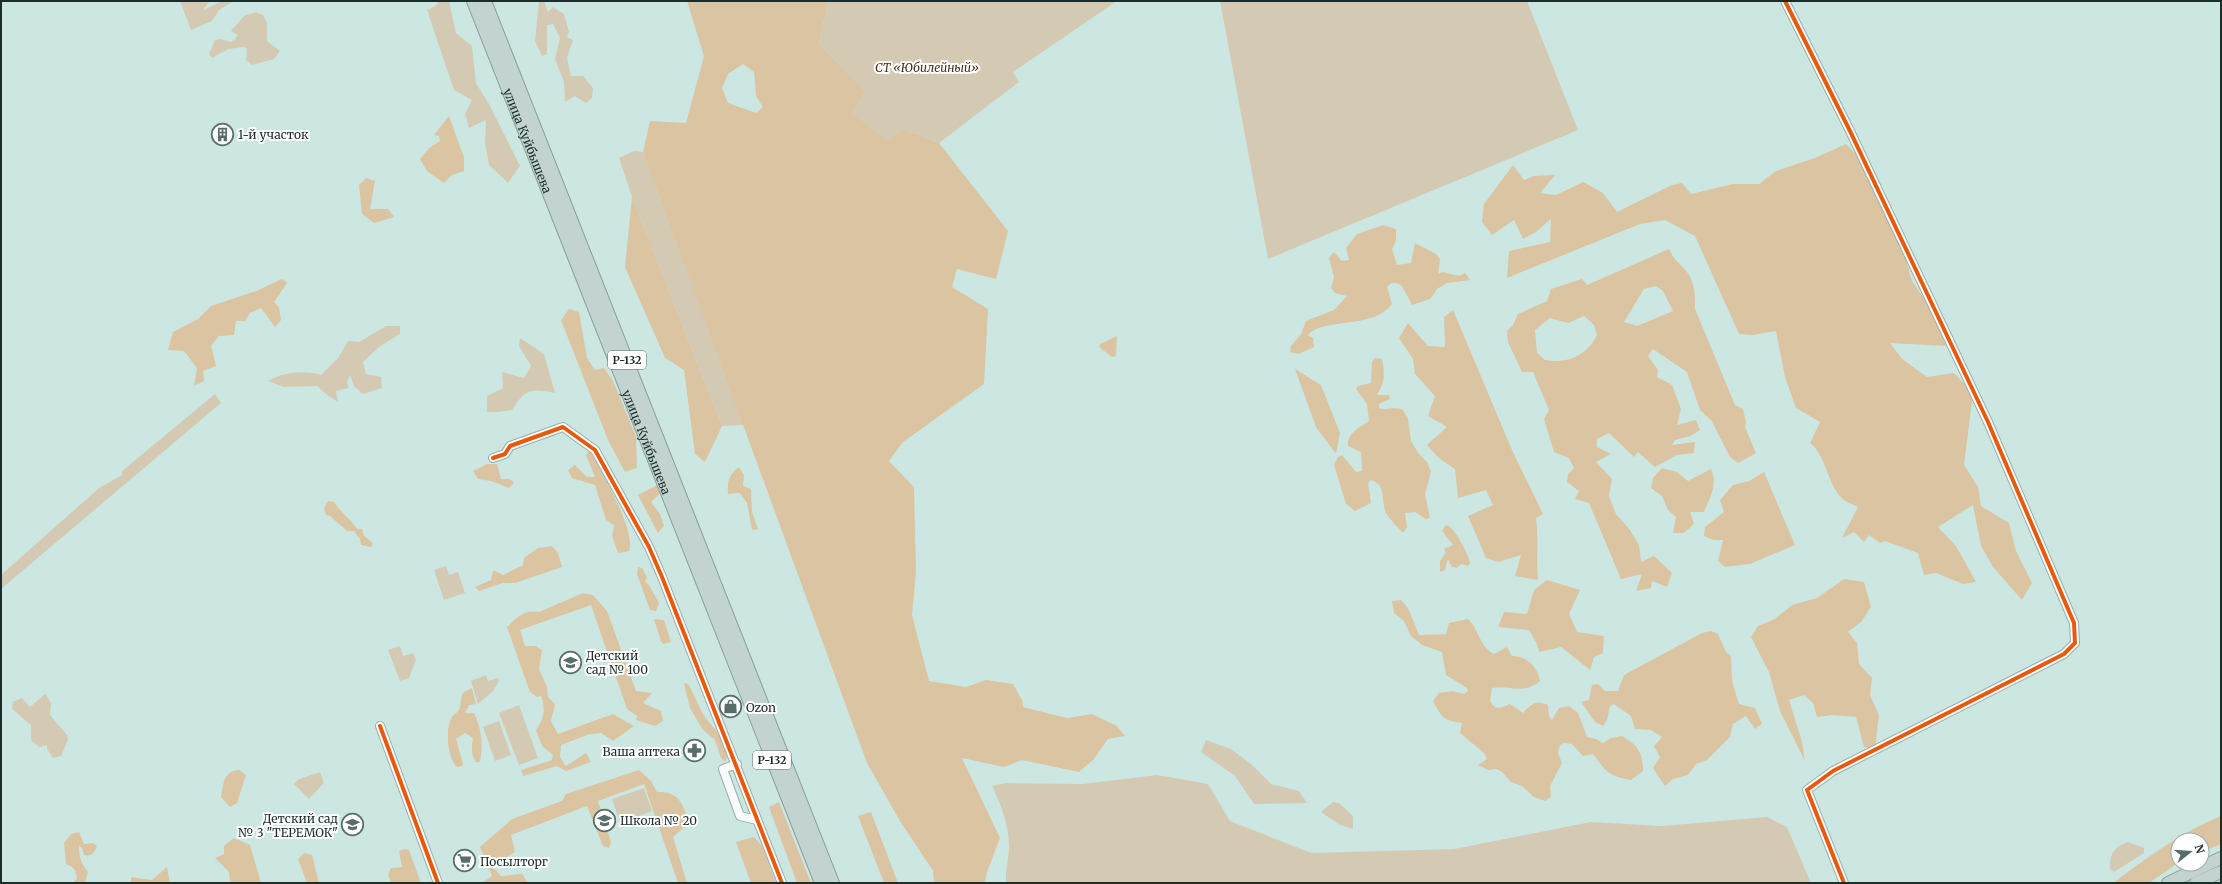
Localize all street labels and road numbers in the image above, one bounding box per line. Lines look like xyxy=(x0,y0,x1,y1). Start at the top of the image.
street label: улица Куйбышева xyxy=(501,86,556,196)
road number: Р-132 xyxy=(608,351,646,369)
street label: улица Куйбышева xyxy=(620,387,675,497)
road number: Р-132 xyxy=(753,751,791,769)

